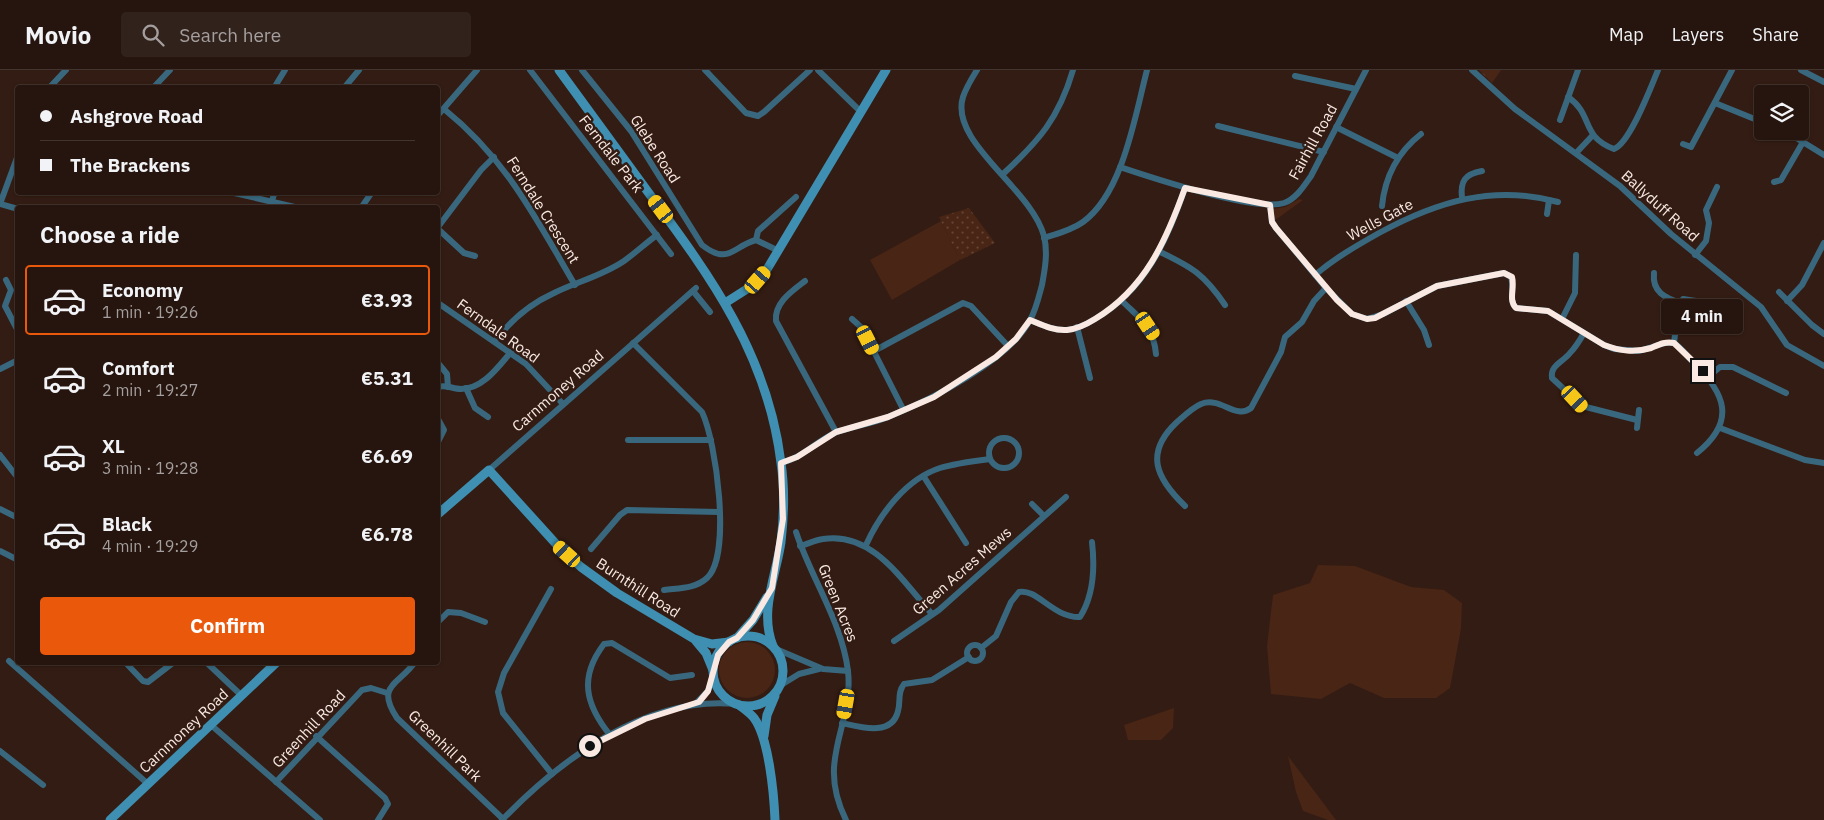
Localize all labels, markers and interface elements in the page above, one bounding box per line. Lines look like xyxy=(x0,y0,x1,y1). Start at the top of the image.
search box xyxy=(121,12,471,57)
text: Movio xyxy=(25,19,91,51)
icon: search xyxy=(139,21,167,49)
text: Search here xyxy=(179,23,281,47)
text: Map xyxy=(1609,23,1644,46)
text: Layers xyxy=(1672,23,1724,46)
text: Share xyxy=(1752,23,1799,46)
map controls xyxy=(1754,85,1809,140)
button: layers xyxy=(1754,85,1809,140)
street label: Fairhill Road xyxy=(1284,101,1341,183)
text: Ashgrove Road xyxy=(70,104,203,128)
street label: Ferndale Park xyxy=(575,111,648,196)
street label: Glebe Road xyxy=(626,111,685,186)
text: The Brackens xyxy=(70,153,190,177)
street label: Ferndale Crescent xyxy=(503,153,584,267)
street label: Ballyduff Road xyxy=(1618,166,1703,246)
car xyxy=(645,193,676,225)
street label: Wells Gate xyxy=(1343,194,1416,245)
text: Choose a ride xyxy=(40,220,180,249)
car xyxy=(742,264,773,296)
icon: car xyxy=(42,278,87,323)
text: Economy xyxy=(102,278,183,302)
text: €3.93 xyxy=(361,288,413,312)
street label: Ferndale Road xyxy=(453,294,543,367)
callout: 4 min xyxy=(1662,298,1744,334)
text: 1 min · 19:26 xyxy=(102,302,198,322)
text: 4 min xyxy=(1681,306,1723,326)
car xyxy=(1133,309,1162,343)
car xyxy=(854,323,881,357)
street label: Carnmoney Road xyxy=(508,346,607,436)
icon: car xyxy=(42,356,87,401)
text: Comfort xyxy=(102,356,175,380)
route end xyxy=(1692,360,1714,382)
text: €5.31 xyxy=(361,366,413,390)
text: 2 min · 19:27 xyxy=(102,380,198,400)
car xyxy=(1559,383,1590,415)
icon: car xyxy=(42,434,87,479)
text: XL xyxy=(102,434,125,458)
text: €6.69 xyxy=(361,444,413,468)
text: 3 min · 19:28 xyxy=(102,458,198,478)
icon: car xyxy=(42,512,87,557)
text: Black xyxy=(102,512,152,536)
text: €6.78 xyxy=(361,522,413,546)
street label: Green Acres Mews xyxy=(908,522,1015,619)
text: 4 min · 19:29 xyxy=(102,536,198,556)
car xyxy=(550,538,583,570)
street label: Burnthill Road xyxy=(593,553,684,622)
street label: Green Acres xyxy=(814,561,863,645)
button: Confirm xyxy=(40,597,415,655)
street label: Carnmoney Road xyxy=(135,684,232,777)
street label: Greenhill Road xyxy=(268,686,349,771)
car xyxy=(836,688,855,720)
street label: Greenhill Park xyxy=(405,706,486,786)
route start xyxy=(579,735,601,757)

